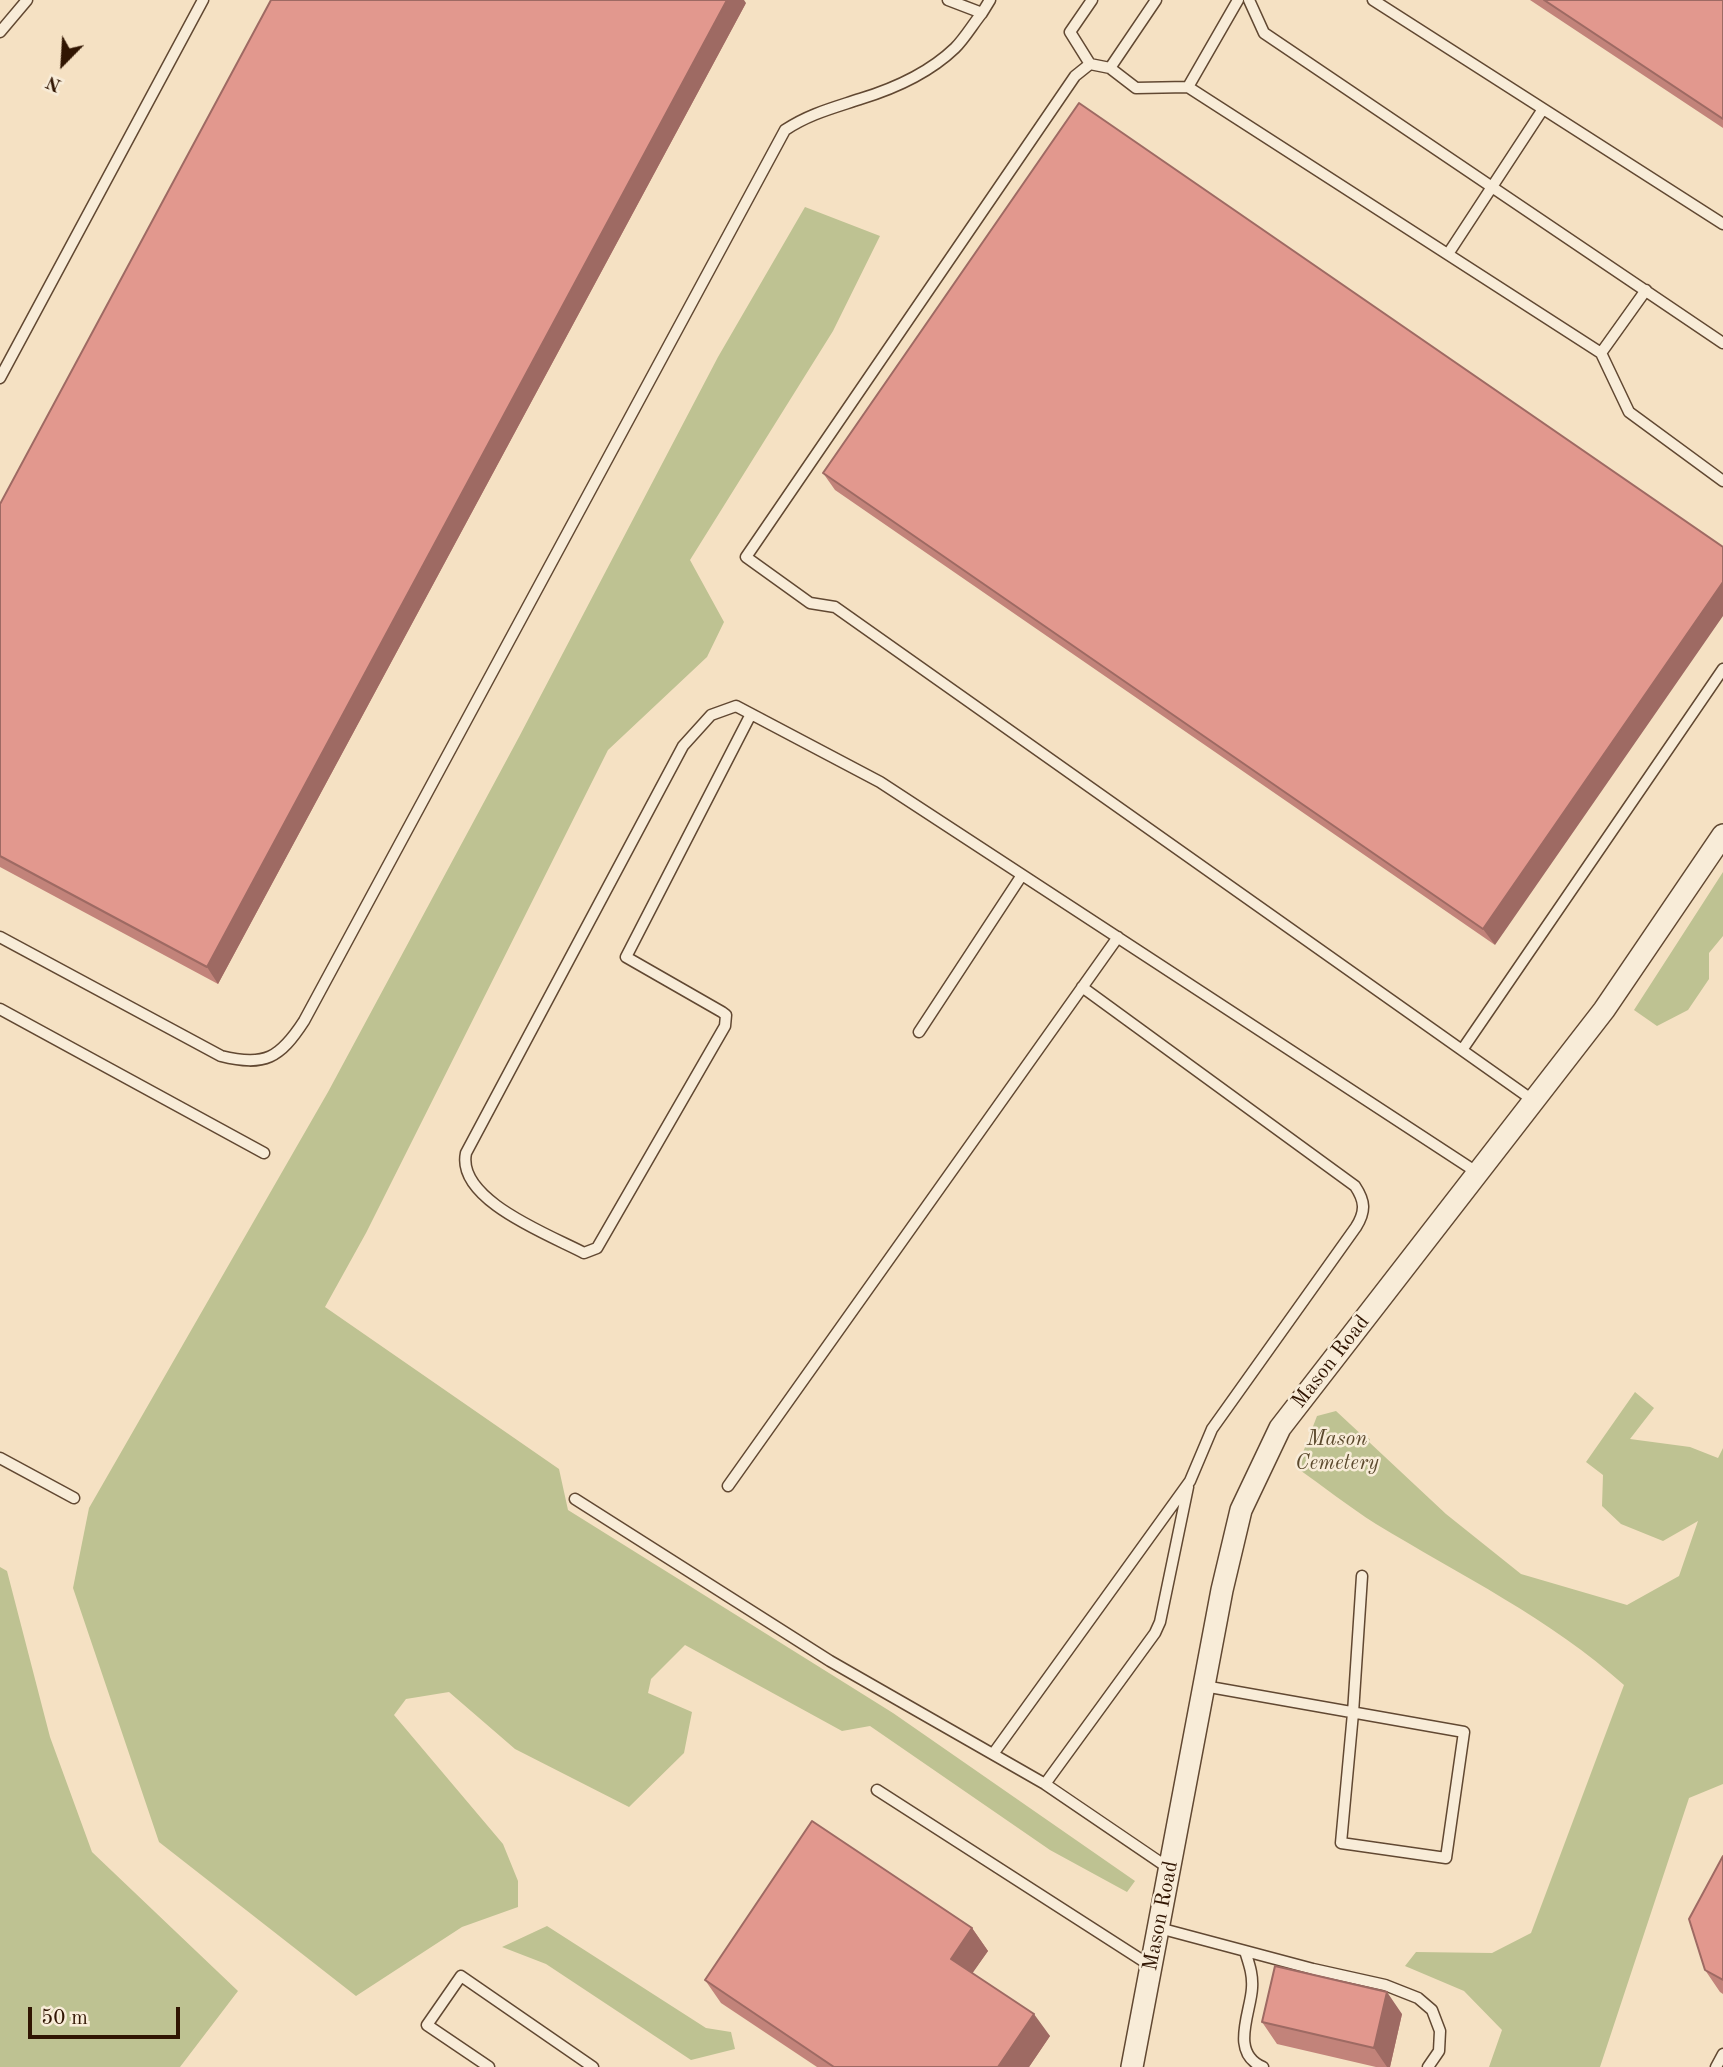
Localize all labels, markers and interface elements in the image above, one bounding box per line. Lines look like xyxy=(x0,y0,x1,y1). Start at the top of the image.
north arrow xyxy=(28,28,98,98)
text: N xyxy=(44,71,65,94)
street label: Mason Road xyxy=(1287,1310,1375,1414)
park label: Mason Cemetery xyxy=(1295,1426,1379,1476)
street label: Mason Road xyxy=(1138,1859,1184,1973)
scale bar xyxy=(32,1994,184,2038)
text: 50 m xyxy=(41,2008,88,2029)

